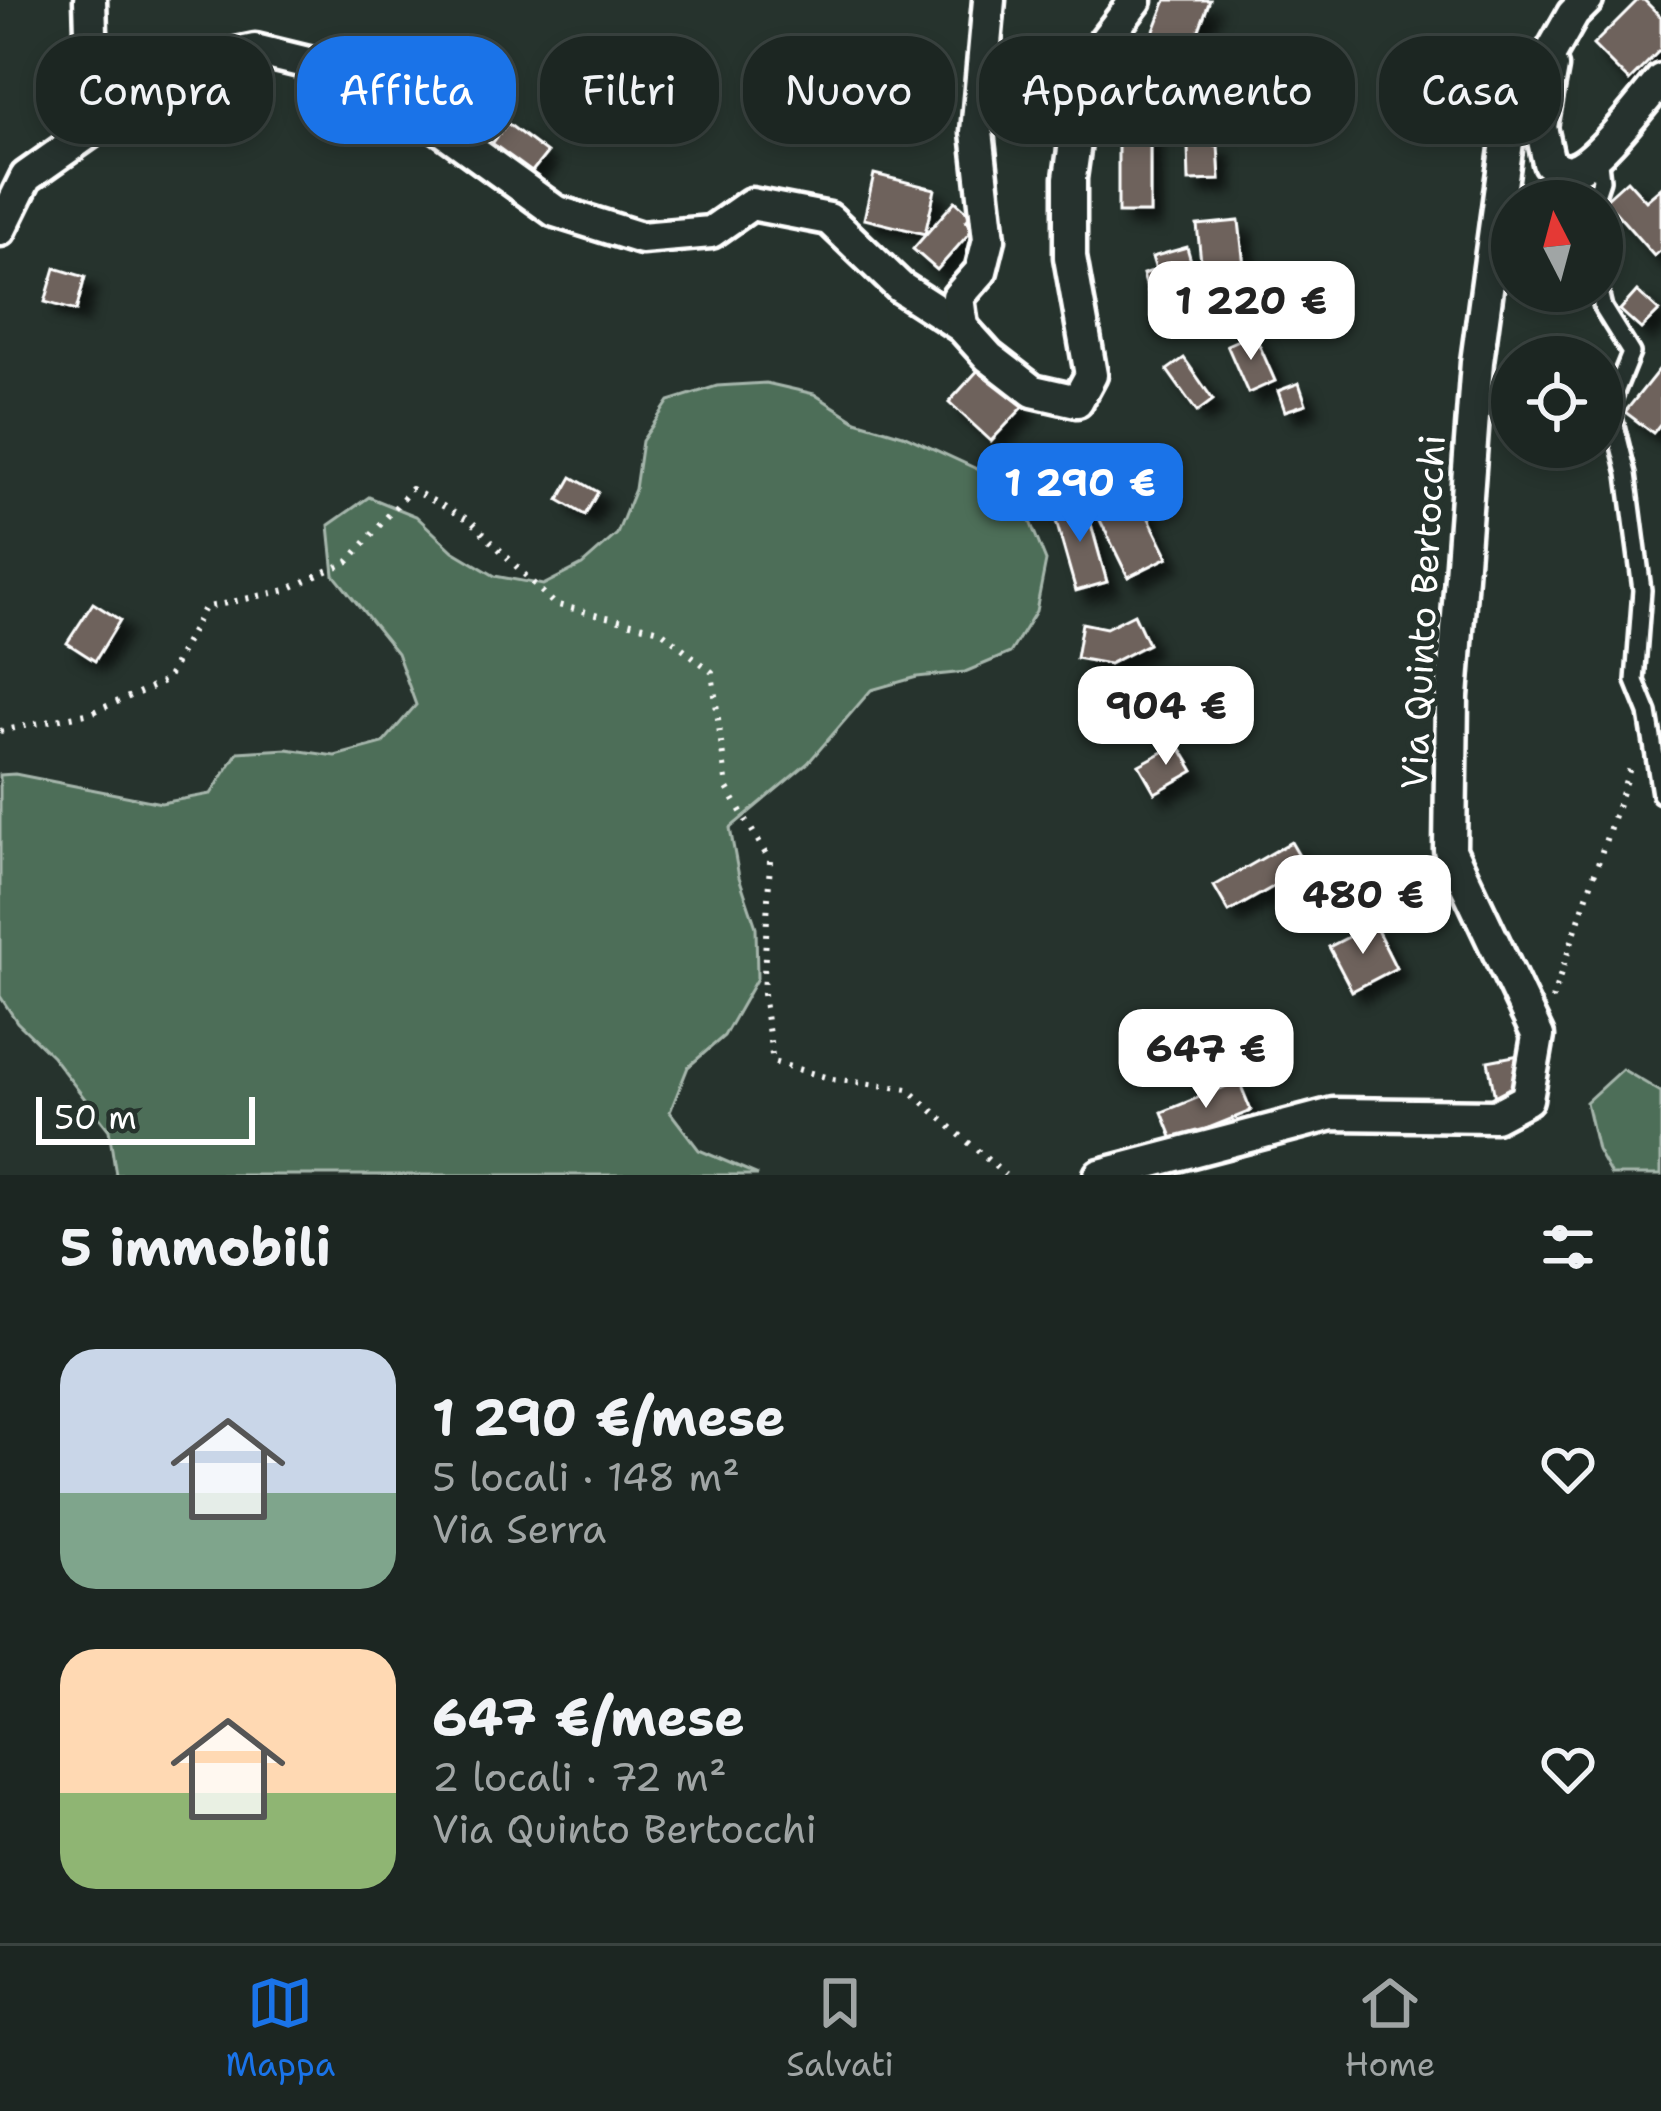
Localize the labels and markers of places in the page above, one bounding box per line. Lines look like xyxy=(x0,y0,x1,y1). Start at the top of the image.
pin: 1 220 € xyxy=(1140,261,1362,363)
pin: 1 290 € xyxy=(969,443,1191,545)
pin: 904 € xyxy=(1082,666,1250,768)
pin: 480 € xyxy=(1279,855,1447,957)
pin: 647 € xyxy=(1122,1009,1290,1111)

